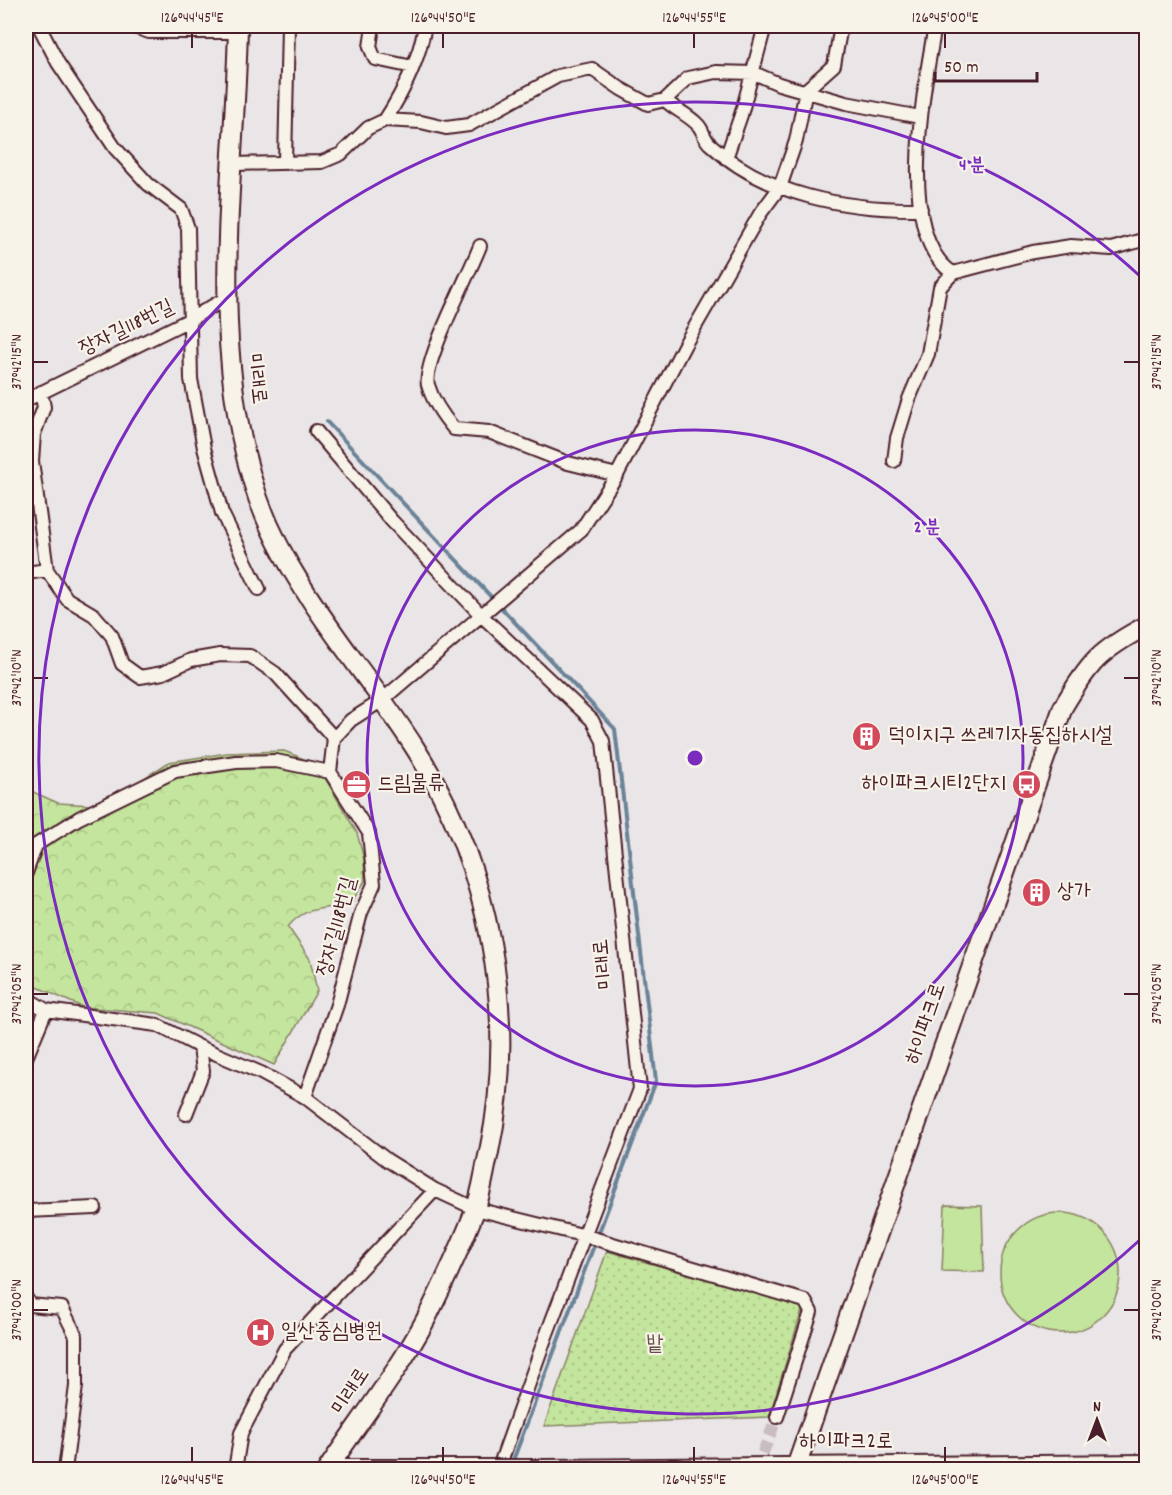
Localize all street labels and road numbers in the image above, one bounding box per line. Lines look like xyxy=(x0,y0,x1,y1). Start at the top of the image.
street label: 장자길118번길 xyxy=(75,293,180,365)
street label: 미래로 xyxy=(237,352,273,406)
street label: 장자길118번길 xyxy=(310,874,366,980)
street label: 미래로 xyxy=(587,937,623,991)
street label: 하이파크로 xyxy=(899,979,955,1069)
street label: 미래로 xyxy=(326,1363,378,1421)
street label: 하이파크2로 xyxy=(799,1428,893,1458)

